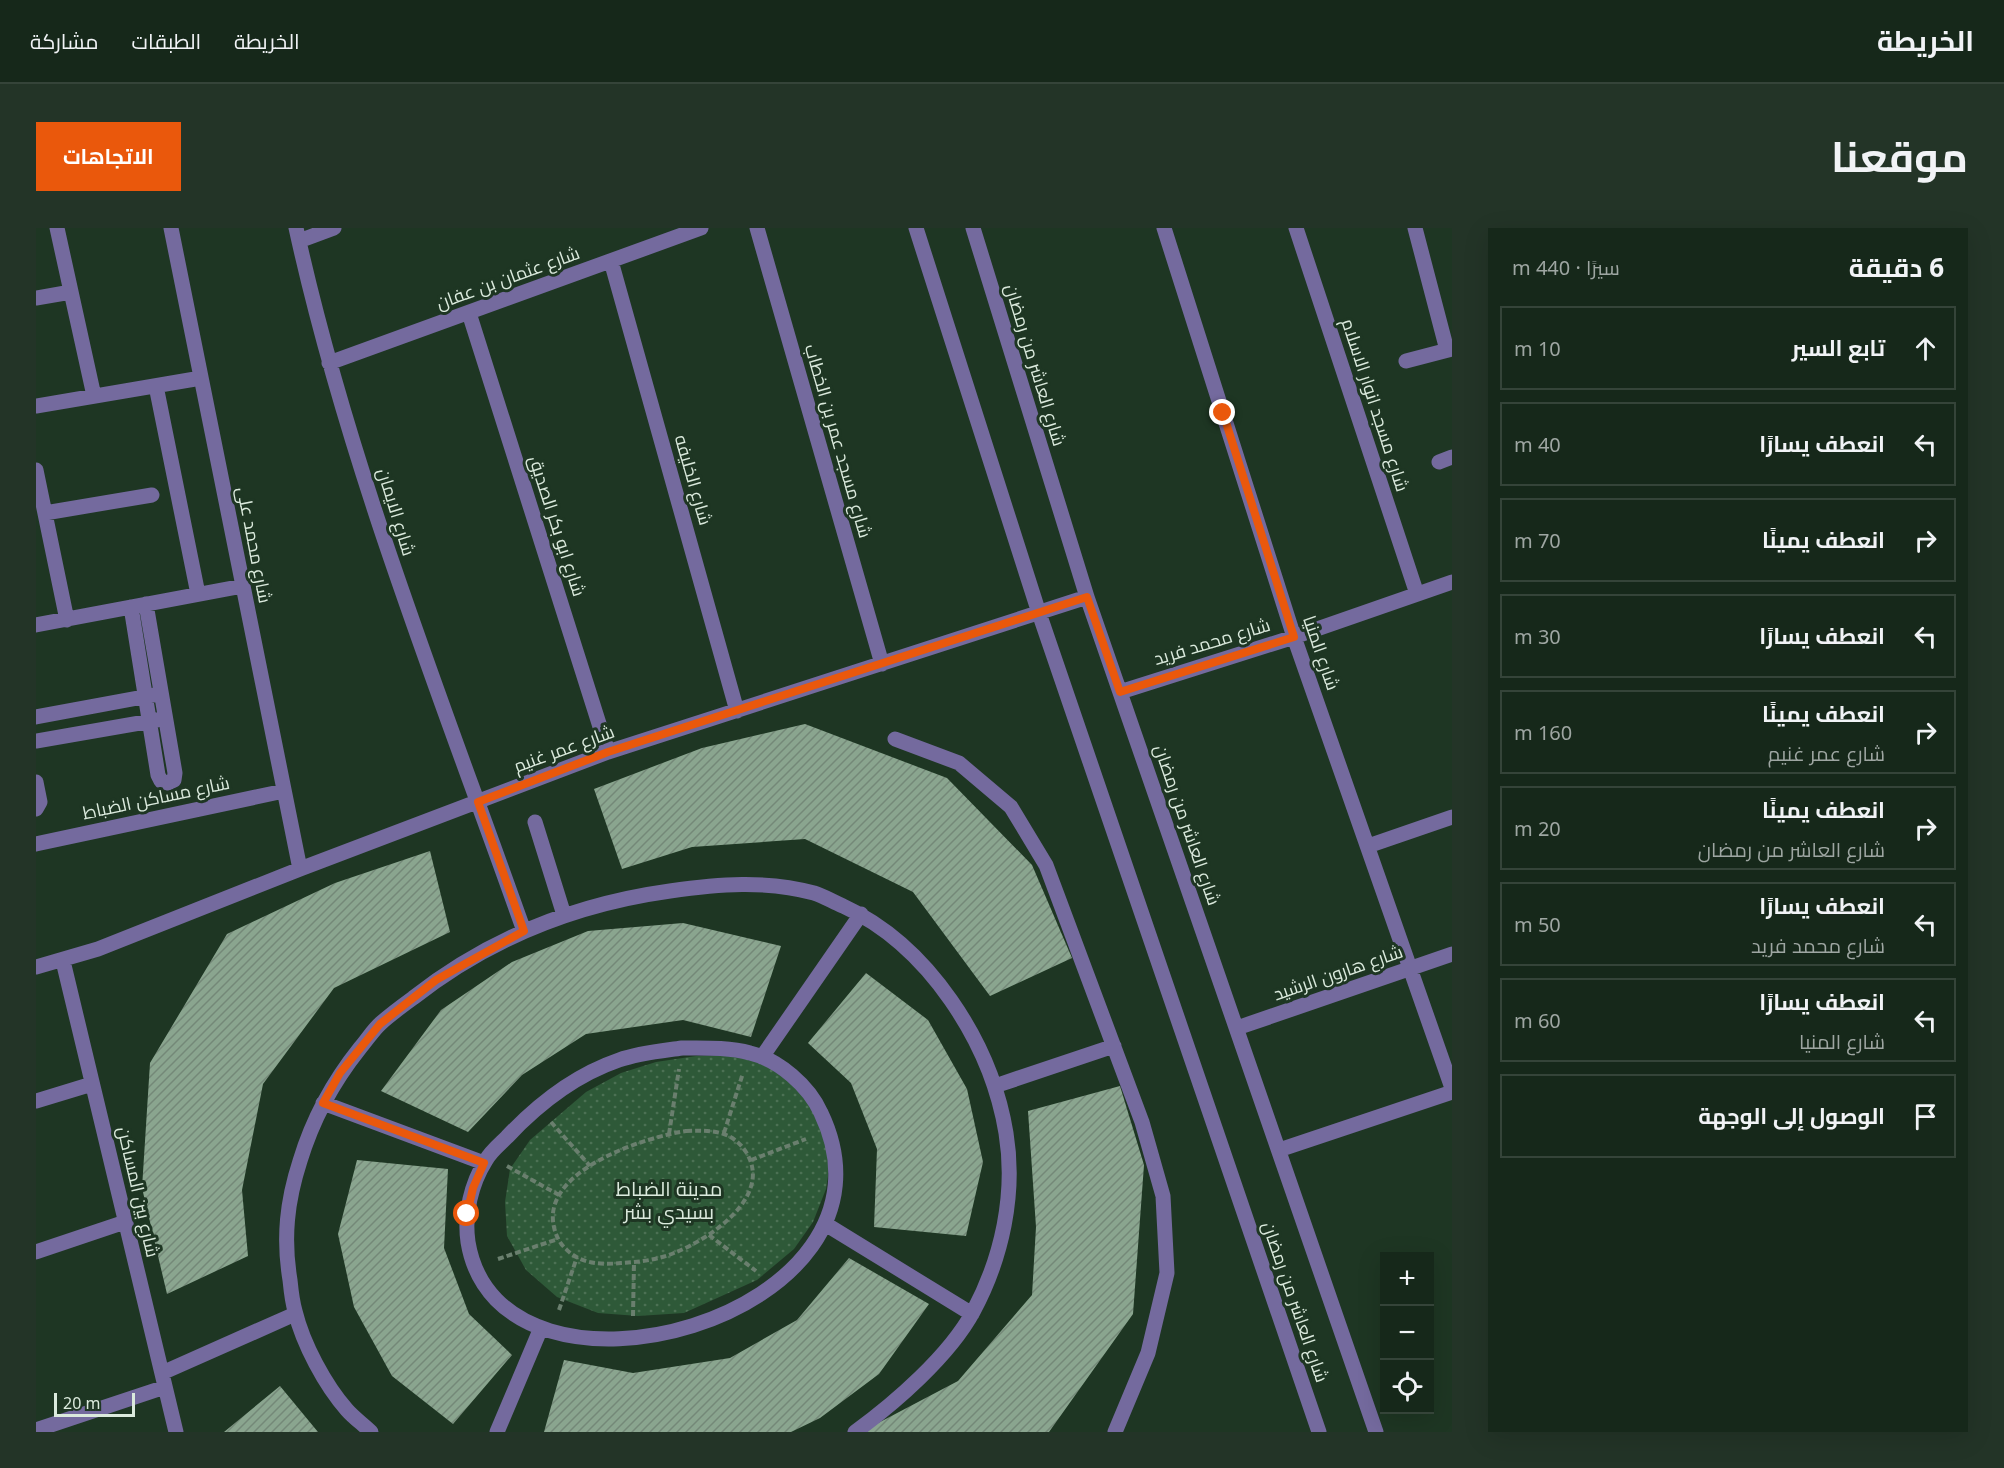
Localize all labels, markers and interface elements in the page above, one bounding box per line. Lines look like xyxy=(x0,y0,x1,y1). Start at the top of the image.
text: الخريطة xyxy=(1877,21,1974,59)
text: مشاركة xyxy=(30,27,99,55)
text: الطبقات xyxy=(132,27,201,55)
text: الخريطة xyxy=(234,27,300,55)
button: الاتجاهات xyxy=(36,122,181,191)
text: موقعنا xyxy=(1831,127,1968,184)
street label: شارع عثمان بن عفان xyxy=(433,240,583,315)
text: 6 دقيقة xyxy=(1849,249,1944,285)
text: سيرًا · 440 m xyxy=(1512,254,1620,281)
street label: شارع العاشر من رمضان xyxy=(999,281,1072,449)
street label: شارع مسجد انوار الاسلام xyxy=(1336,315,1415,495)
text: تابع السير xyxy=(1792,332,1885,362)
icon: ahead xyxy=(1909,332,1942,365)
text: 10 m xyxy=(1514,335,1561,362)
street label: شارع مسجد عمر بن الخطاب xyxy=(799,341,878,541)
route end xyxy=(1209,399,1235,425)
text: انعطف يسارًا xyxy=(1759,428,1885,458)
icon: left xyxy=(1909,428,1942,461)
text: 40 m xyxy=(1514,431,1561,458)
street label: شارع الخليفه xyxy=(669,432,718,528)
street label: شارع ابو بكر الصديق xyxy=(523,452,592,599)
street label: شارع الايمان xyxy=(371,465,422,559)
street label: شارع محمد على xyxy=(231,485,278,605)
text: انعطف يمينًا xyxy=(1762,524,1885,554)
icon: right xyxy=(1909,524,1942,557)
text: 70 m xyxy=(1514,527,1561,554)
street label: شارع محمد فريد xyxy=(1151,612,1273,671)
street label: شارع المنيا xyxy=(1297,612,1346,693)
text: انعطف يسارًا xyxy=(1759,620,1885,650)
icon: left xyxy=(1909,620,1942,653)
text: 30 m xyxy=(1514,623,1561,650)
text: انعطف يمينًا xyxy=(1762,698,1885,728)
icon: right xyxy=(1909,716,1942,749)
street label: شارع عمر غنيم xyxy=(510,719,618,778)
text: 160 m xyxy=(1514,719,1572,746)
text: شارع عمر غنيم xyxy=(1768,740,1885,767)
street label: شارع العاشر من رمضان xyxy=(1148,741,1227,909)
street label: شارع مساكن الضباط xyxy=(80,770,232,825)
text: انعطف يمينًا xyxy=(1762,794,1885,824)
icon: right xyxy=(1909,812,1942,845)
text: 20 m xyxy=(1514,815,1561,842)
text: شارع العاشر من رمضان xyxy=(1698,836,1885,863)
text: انعطف يسارًا xyxy=(1759,890,1885,920)
icon: left xyxy=(1909,908,1942,941)
text: 50 m xyxy=(1514,911,1561,938)
text: شارع محمد فريد xyxy=(1751,932,1885,959)
street label: شارع هارون الرشيد xyxy=(1270,939,1406,1006)
text: انعطف يسارًا xyxy=(1759,986,1885,1016)
icon: left xyxy=(1909,1004,1942,1037)
text: 60 m xyxy=(1514,1007,1561,1034)
text: شارع المنيا xyxy=(1799,1028,1885,1055)
text: الوصول إلى الوجهة xyxy=(1698,1100,1885,1130)
icon: arrive xyxy=(1909,1100,1942,1133)
street label: شارع بين المساكن xyxy=(111,1124,166,1260)
district label: مدينة الضباط بسيدي بشر xyxy=(616,1175,722,1228)
route start xyxy=(453,1200,479,1226)
street label: شارع العاشر من رمضان xyxy=(1256,1218,1335,1386)
map controls xyxy=(1380,1252,1434,1414)
button: + xyxy=(1380,1252,1434,1306)
button: − xyxy=(1380,1306,1434,1360)
button: locate xyxy=(1380,1360,1434,1414)
scale bar xyxy=(54,1390,135,1418)
text: 20 m xyxy=(63,1392,100,1414)

